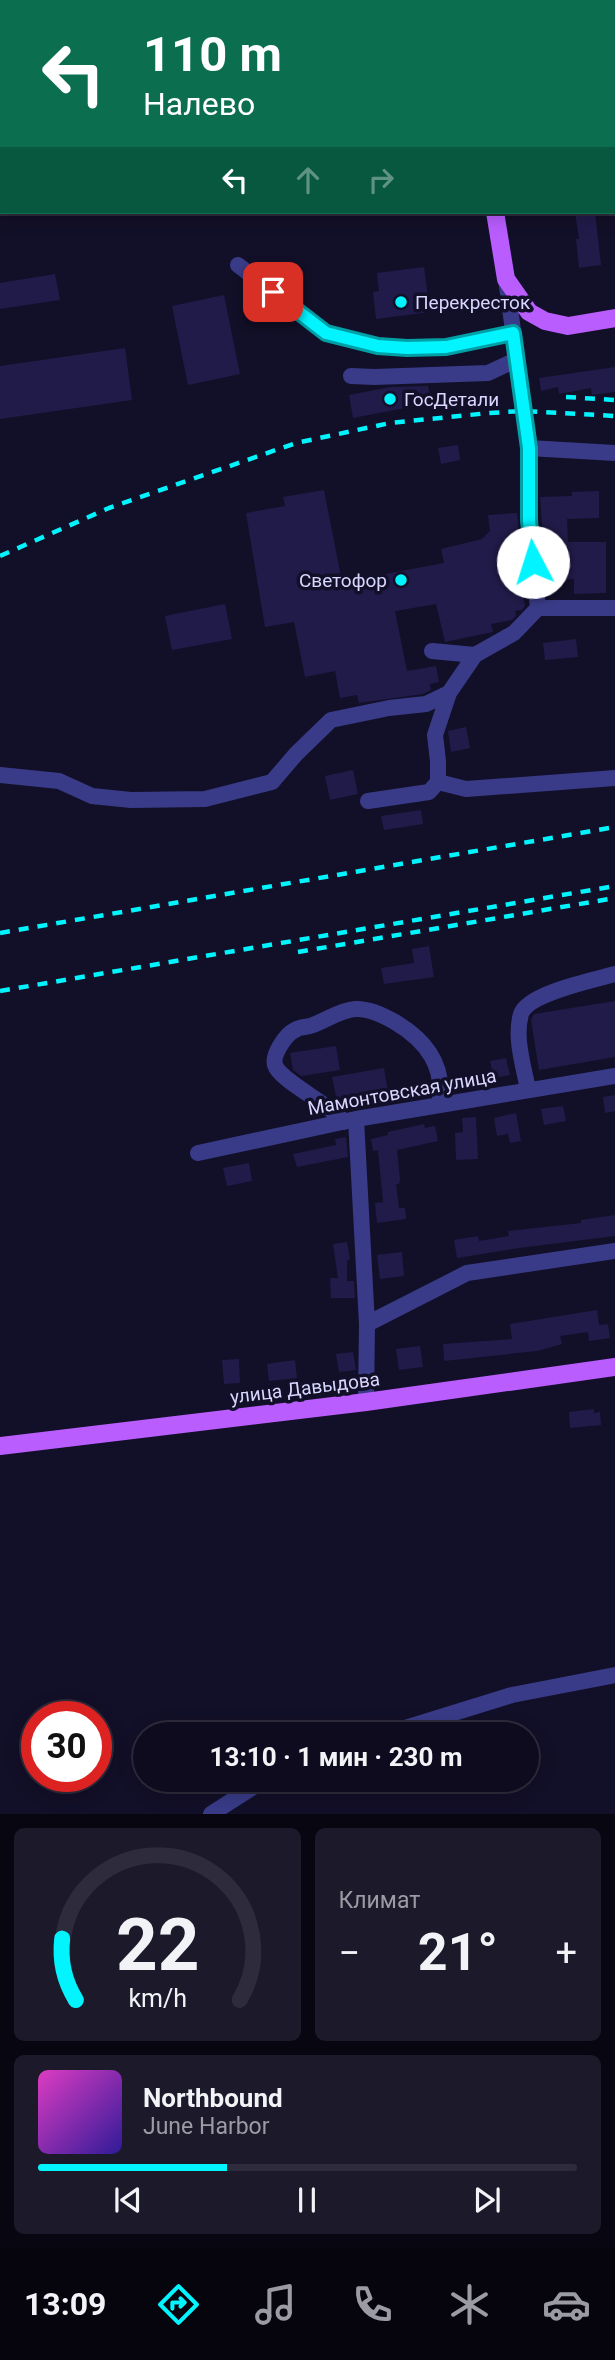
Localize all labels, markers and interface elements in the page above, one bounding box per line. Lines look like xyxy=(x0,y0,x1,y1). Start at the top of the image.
text: 110 m xyxy=(143,26,282,83)
icon: left xyxy=(28,28,119,119)
text: Налево xyxy=(143,85,255,123)
icon: left xyxy=(216,161,254,199)
icon: ahead xyxy=(289,161,327,199)
icon: right xyxy=(362,161,400,199)
pin xyxy=(243,262,303,322)
icon: arrive xyxy=(254,273,292,311)
place label: Перекресток xyxy=(415,291,531,314)
marker: Перекресток xyxy=(393,294,409,310)
place label: ГосДетали xyxy=(404,388,499,411)
marker: ГосДетали xyxy=(382,391,398,407)
position arrow xyxy=(496,525,570,599)
place label: Светофор xyxy=(299,569,387,592)
marker: Светофор xyxy=(393,572,409,588)
street label: Мамонтовская улица xyxy=(306,1064,498,1120)
street label: улица Давыдова xyxy=(229,1367,381,1409)
speed limit sign: 30 xyxy=(21,1701,112,1792)
text: 13:10 · 1 мин · 230 m xyxy=(210,1742,462,1772)
text: Климат xyxy=(339,1887,420,1914)
text: 22 xyxy=(115,1903,199,1989)
text: 21° xyxy=(418,1922,498,1983)
text: − xyxy=(339,1931,360,1975)
text: + xyxy=(555,1931,577,1975)
text: km/h xyxy=(128,1984,187,2013)
text: Northbound xyxy=(143,2083,283,2113)
text: June Harbor xyxy=(143,2113,270,2140)
icon: previous xyxy=(109,2181,147,2219)
icon: pause xyxy=(288,2181,326,2219)
icon: next xyxy=(468,2181,506,2219)
icon: directions xyxy=(154,2280,203,2329)
icon: music xyxy=(251,2280,300,2329)
icon: phone xyxy=(348,2280,397,2329)
icon: climate xyxy=(445,2280,494,2329)
icon: car xyxy=(542,2280,591,2329)
text: 13:09 xyxy=(24,2285,106,2323)

